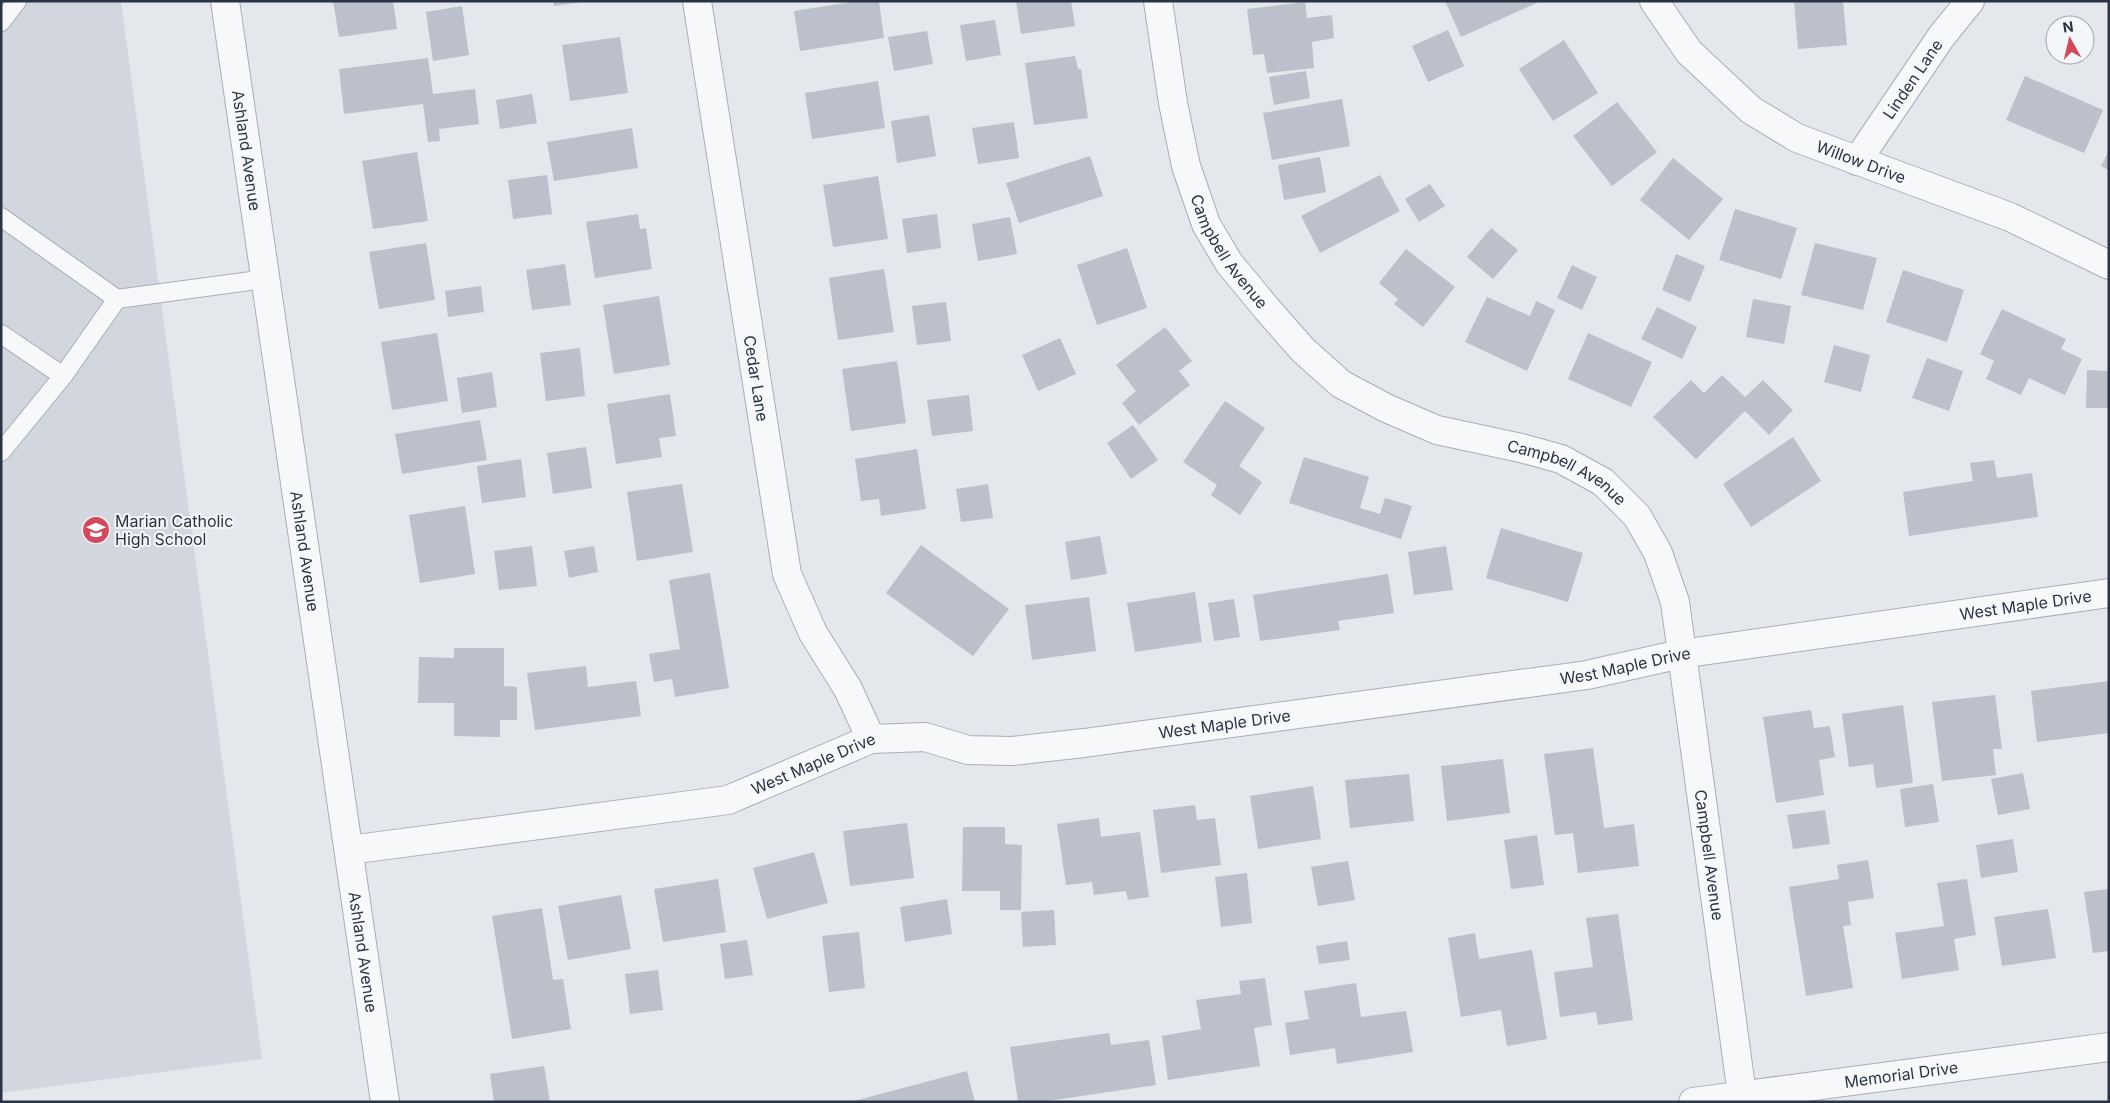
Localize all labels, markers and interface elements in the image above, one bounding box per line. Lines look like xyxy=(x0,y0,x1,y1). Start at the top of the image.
north arrow xyxy=(2045,15,2095,65)
text: N xyxy=(2062,17,2075,36)
street label: Linden Lane xyxy=(1878,35,1947,123)
street label: Ashland Avenue xyxy=(228,89,265,212)
street label: Willow Drive xyxy=(1814,136,1909,188)
street label: Campbell Avenue xyxy=(1187,192,1272,313)
street label: Cedar Lane xyxy=(740,334,773,423)
street label: Campbell Avenue xyxy=(1505,435,1631,510)
street label: Ashland Avenue xyxy=(286,490,324,613)
place label: Marian Catholic High School xyxy=(115,511,233,549)
school or university icon: Marian Catholic High School xyxy=(81,515,111,545)
street label: West Maple Drive xyxy=(1958,586,2093,624)
street label: West Maple Drive xyxy=(1559,643,1692,689)
street label: West Maple Drive xyxy=(1157,705,1292,743)
street label: West Maple Drive xyxy=(748,728,878,799)
street label: Campbell Avenue xyxy=(1691,788,1728,922)
street label: Ashland Avenue xyxy=(345,890,382,1014)
street label: Memorial Drive xyxy=(1843,1057,1959,1092)

